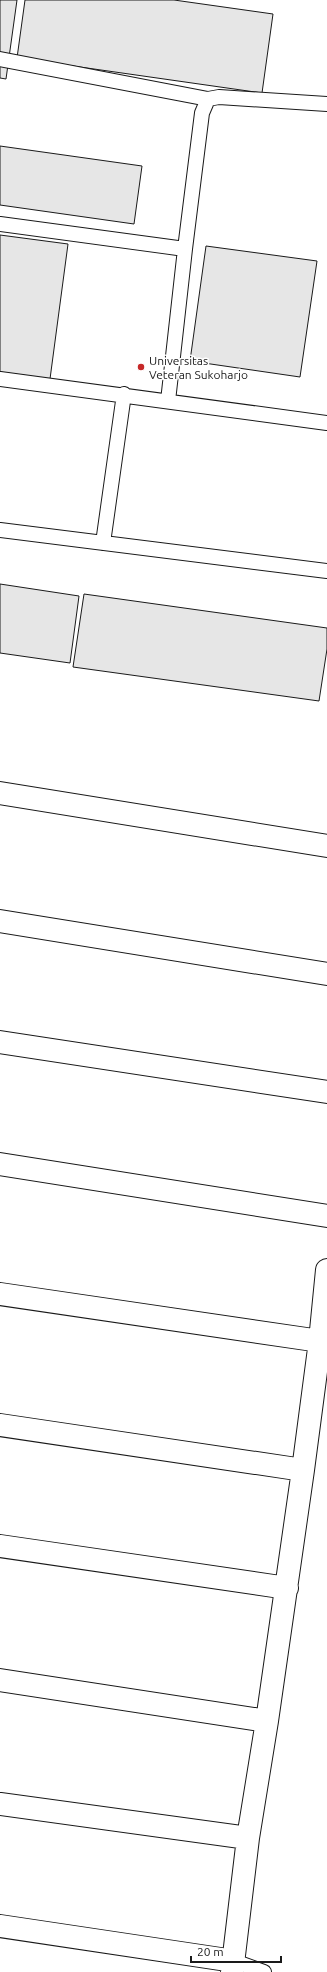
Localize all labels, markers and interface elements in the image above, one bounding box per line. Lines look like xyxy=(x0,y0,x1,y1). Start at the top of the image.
place label: Universitas Veteran Sukoharjo xyxy=(149,354,248,381)
marker: Universitas Veteran Sukoharjo xyxy=(136,362,146,372)
scale bar xyxy=(191,1938,281,1964)
text: 20 m xyxy=(197,1945,224,1958)

